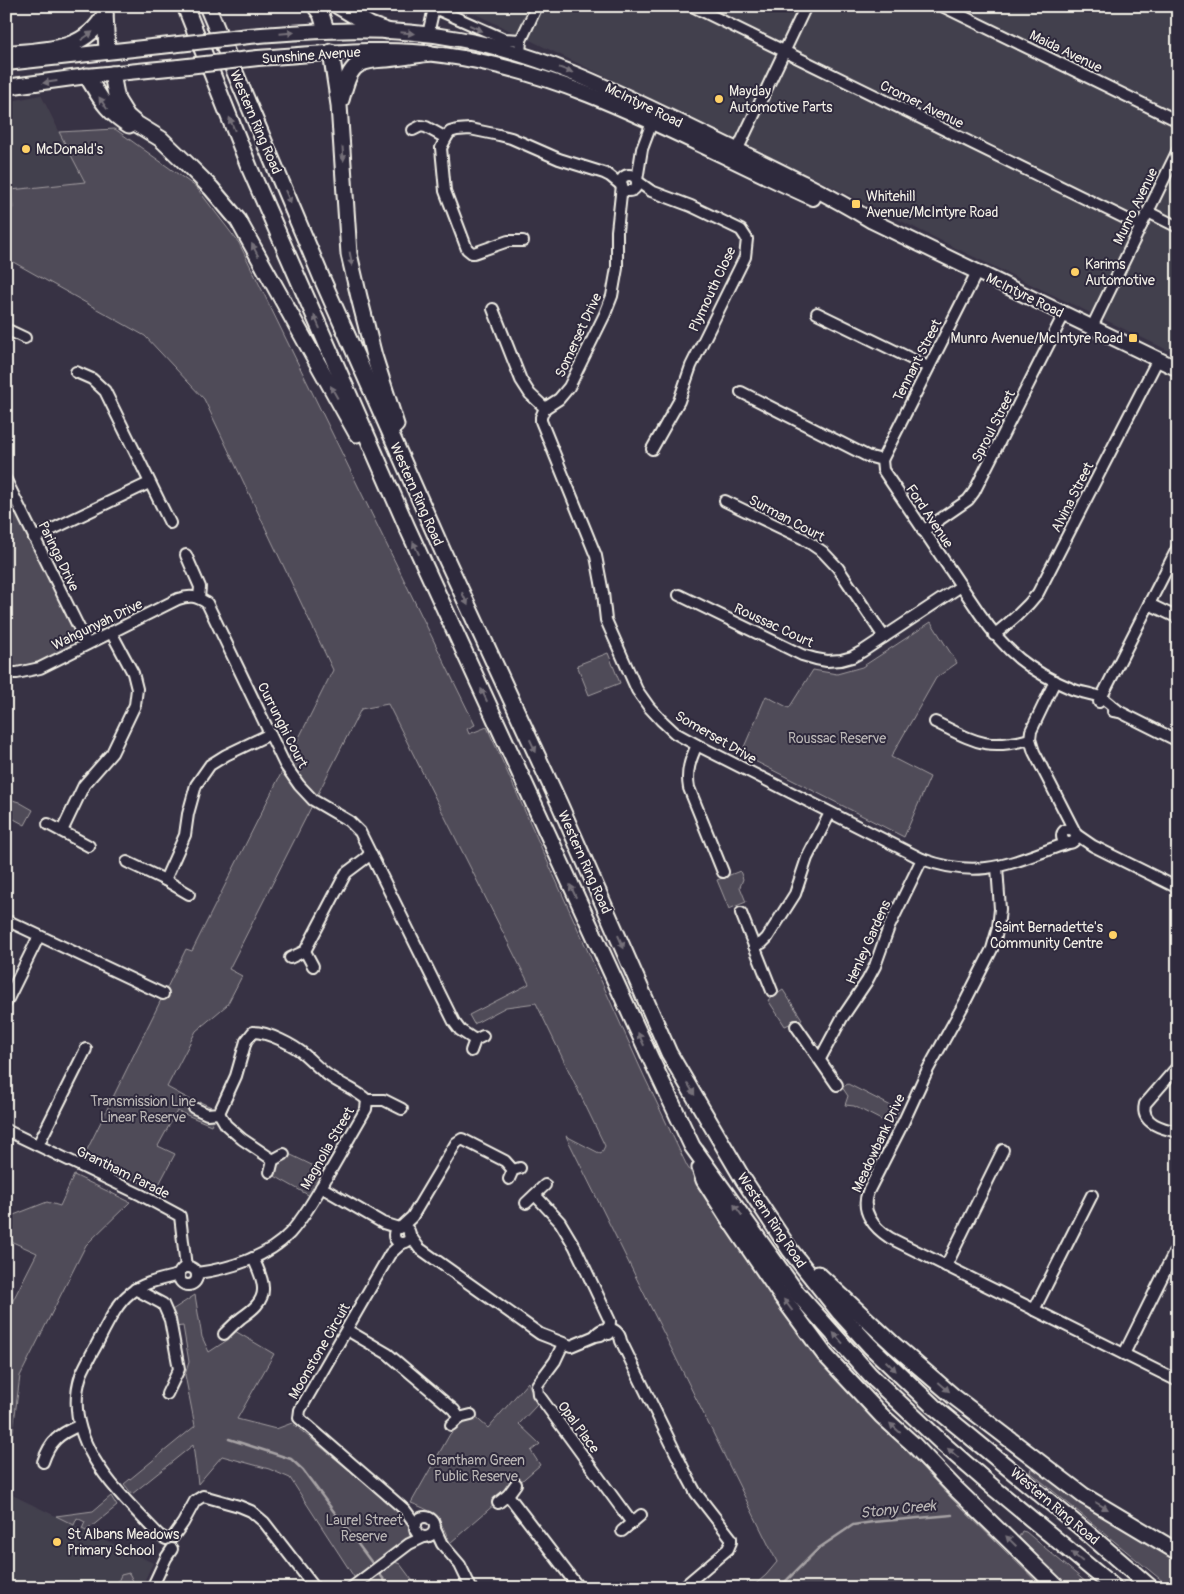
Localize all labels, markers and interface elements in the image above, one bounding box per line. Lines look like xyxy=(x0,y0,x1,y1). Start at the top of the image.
one-way arrow xyxy=(469,24,483,32)
street label: Maida Avenue xyxy=(1027,27,1105,76)
one-way arrow xyxy=(280,29,296,37)
one-way arrow xyxy=(399,29,415,37)
one-way arrow xyxy=(80,31,94,41)
street label: Sunshine Avenue xyxy=(261,44,361,67)
one-way arrow xyxy=(559,66,574,74)
street label: Western Ring Road xyxy=(226,68,285,177)
street label: Cromer Avenue xyxy=(877,77,966,132)
one-way arrow xyxy=(41,78,57,86)
street label: McIntyre Road xyxy=(602,79,685,132)
place label: Mayday Automotive Parts xyxy=(729,83,833,116)
marker: Mayday Automotive Parts xyxy=(713,93,725,105)
one-way arrow xyxy=(99,96,108,109)
one-way arrow xyxy=(228,116,236,131)
place label: McDonald's xyxy=(36,141,104,158)
marker: McDonald's xyxy=(20,143,32,155)
one-way arrow xyxy=(339,146,347,162)
street label: Munro Avenue xyxy=(1110,165,1161,247)
place label: Whitehill Avenue/McIntyre Road xyxy=(866,188,998,221)
one-way arrow xyxy=(284,190,292,204)
marker: Whitehill Avenue/McIntyre Road xyxy=(850,198,862,210)
one-way arrow xyxy=(251,243,259,257)
street label: Plymouth Close xyxy=(685,244,740,334)
one-way arrow xyxy=(347,252,355,268)
place label: Karims Automotive xyxy=(1085,256,1155,289)
marker: Karims Automotive xyxy=(1069,266,1081,278)
street label: McIntyre Road xyxy=(983,269,1066,322)
street label: Somerset Drive xyxy=(551,290,605,380)
one-way arrow xyxy=(313,315,321,329)
street label: Tennant Street xyxy=(889,316,946,404)
place label: Munro Avenue/McIntyre Road xyxy=(950,330,1123,347)
marker: Munro Avenue/McIntyre Road xyxy=(1127,332,1139,344)
one-way arrow xyxy=(329,386,338,399)
street label: Sproul Street xyxy=(968,387,1019,465)
street label: Western Ring Road xyxy=(386,440,447,549)
street label: Alvina Street xyxy=(1048,459,1098,535)
street label: Ford Avenue xyxy=(902,481,957,551)
street label: Surman Court xyxy=(746,491,828,546)
street label: Paringa Drive xyxy=(34,519,83,594)
one-way arrow xyxy=(412,541,420,555)
one-way arrow xyxy=(461,592,469,606)
street label: Wahgunyah Drive xyxy=(49,595,145,654)
street label: Roussac Court xyxy=(731,600,817,651)
street label: Currunghi Court xyxy=(254,680,312,771)
one-way arrow xyxy=(480,688,488,702)
street label: Somerset Drive xyxy=(672,707,760,768)
park label: Roussac Reserve xyxy=(788,730,886,747)
one-way arrow xyxy=(529,739,537,753)
street label: Western Ring Road xyxy=(554,808,615,917)
one-way arrow xyxy=(569,884,577,898)
street label: Henley Gardens xyxy=(842,897,895,987)
place label: Saint Bernadette's Community Centre xyxy=(990,919,1104,952)
marker: Saint Bernadette's Community Centre xyxy=(1107,929,1119,941)
one-way arrow xyxy=(617,935,625,949)
one-way arrow xyxy=(637,1032,645,1046)
one-way arrow xyxy=(686,1082,695,1095)
street label: Meadowbank Drive xyxy=(848,1091,909,1195)
park label: Transmission Line Linear Reserve xyxy=(90,1093,196,1126)
street label: Magnolia Street xyxy=(297,1104,358,1193)
street label: Grantham Parade xyxy=(73,1143,172,1202)
street label: Western Ring Road xyxy=(733,1169,810,1271)
one-way arrow xyxy=(733,1203,743,1217)
one-way arrow xyxy=(783,1298,793,1312)
street label: Moonstone Circuit xyxy=(285,1300,354,1402)
one-way arrow xyxy=(832,1332,843,1345)
one-way arrow xyxy=(884,1360,896,1372)
one-way arrow xyxy=(937,1382,950,1393)
street label: Opal Place xyxy=(554,1398,603,1457)
one-way arrow xyxy=(889,1422,901,1434)
one-way arrow xyxy=(946,1447,959,1458)
park label: Grantham Green Public Reserve xyxy=(427,1452,525,1485)
street label: Western Ring Road xyxy=(1007,1464,1103,1549)
water label: Stony Creek xyxy=(859,1496,939,1523)
one-way arrow xyxy=(1096,1502,1109,1511)
park label: Laurel Street Reserve xyxy=(325,1512,403,1545)
place label: St Albans Meadows Primary School xyxy=(67,1526,180,1559)
marker: St Albans Meadows Primary School xyxy=(51,1536,63,1548)
one-way arrow xyxy=(1005,1536,1017,1548)
one-way arrow xyxy=(1071,1551,1084,1562)

